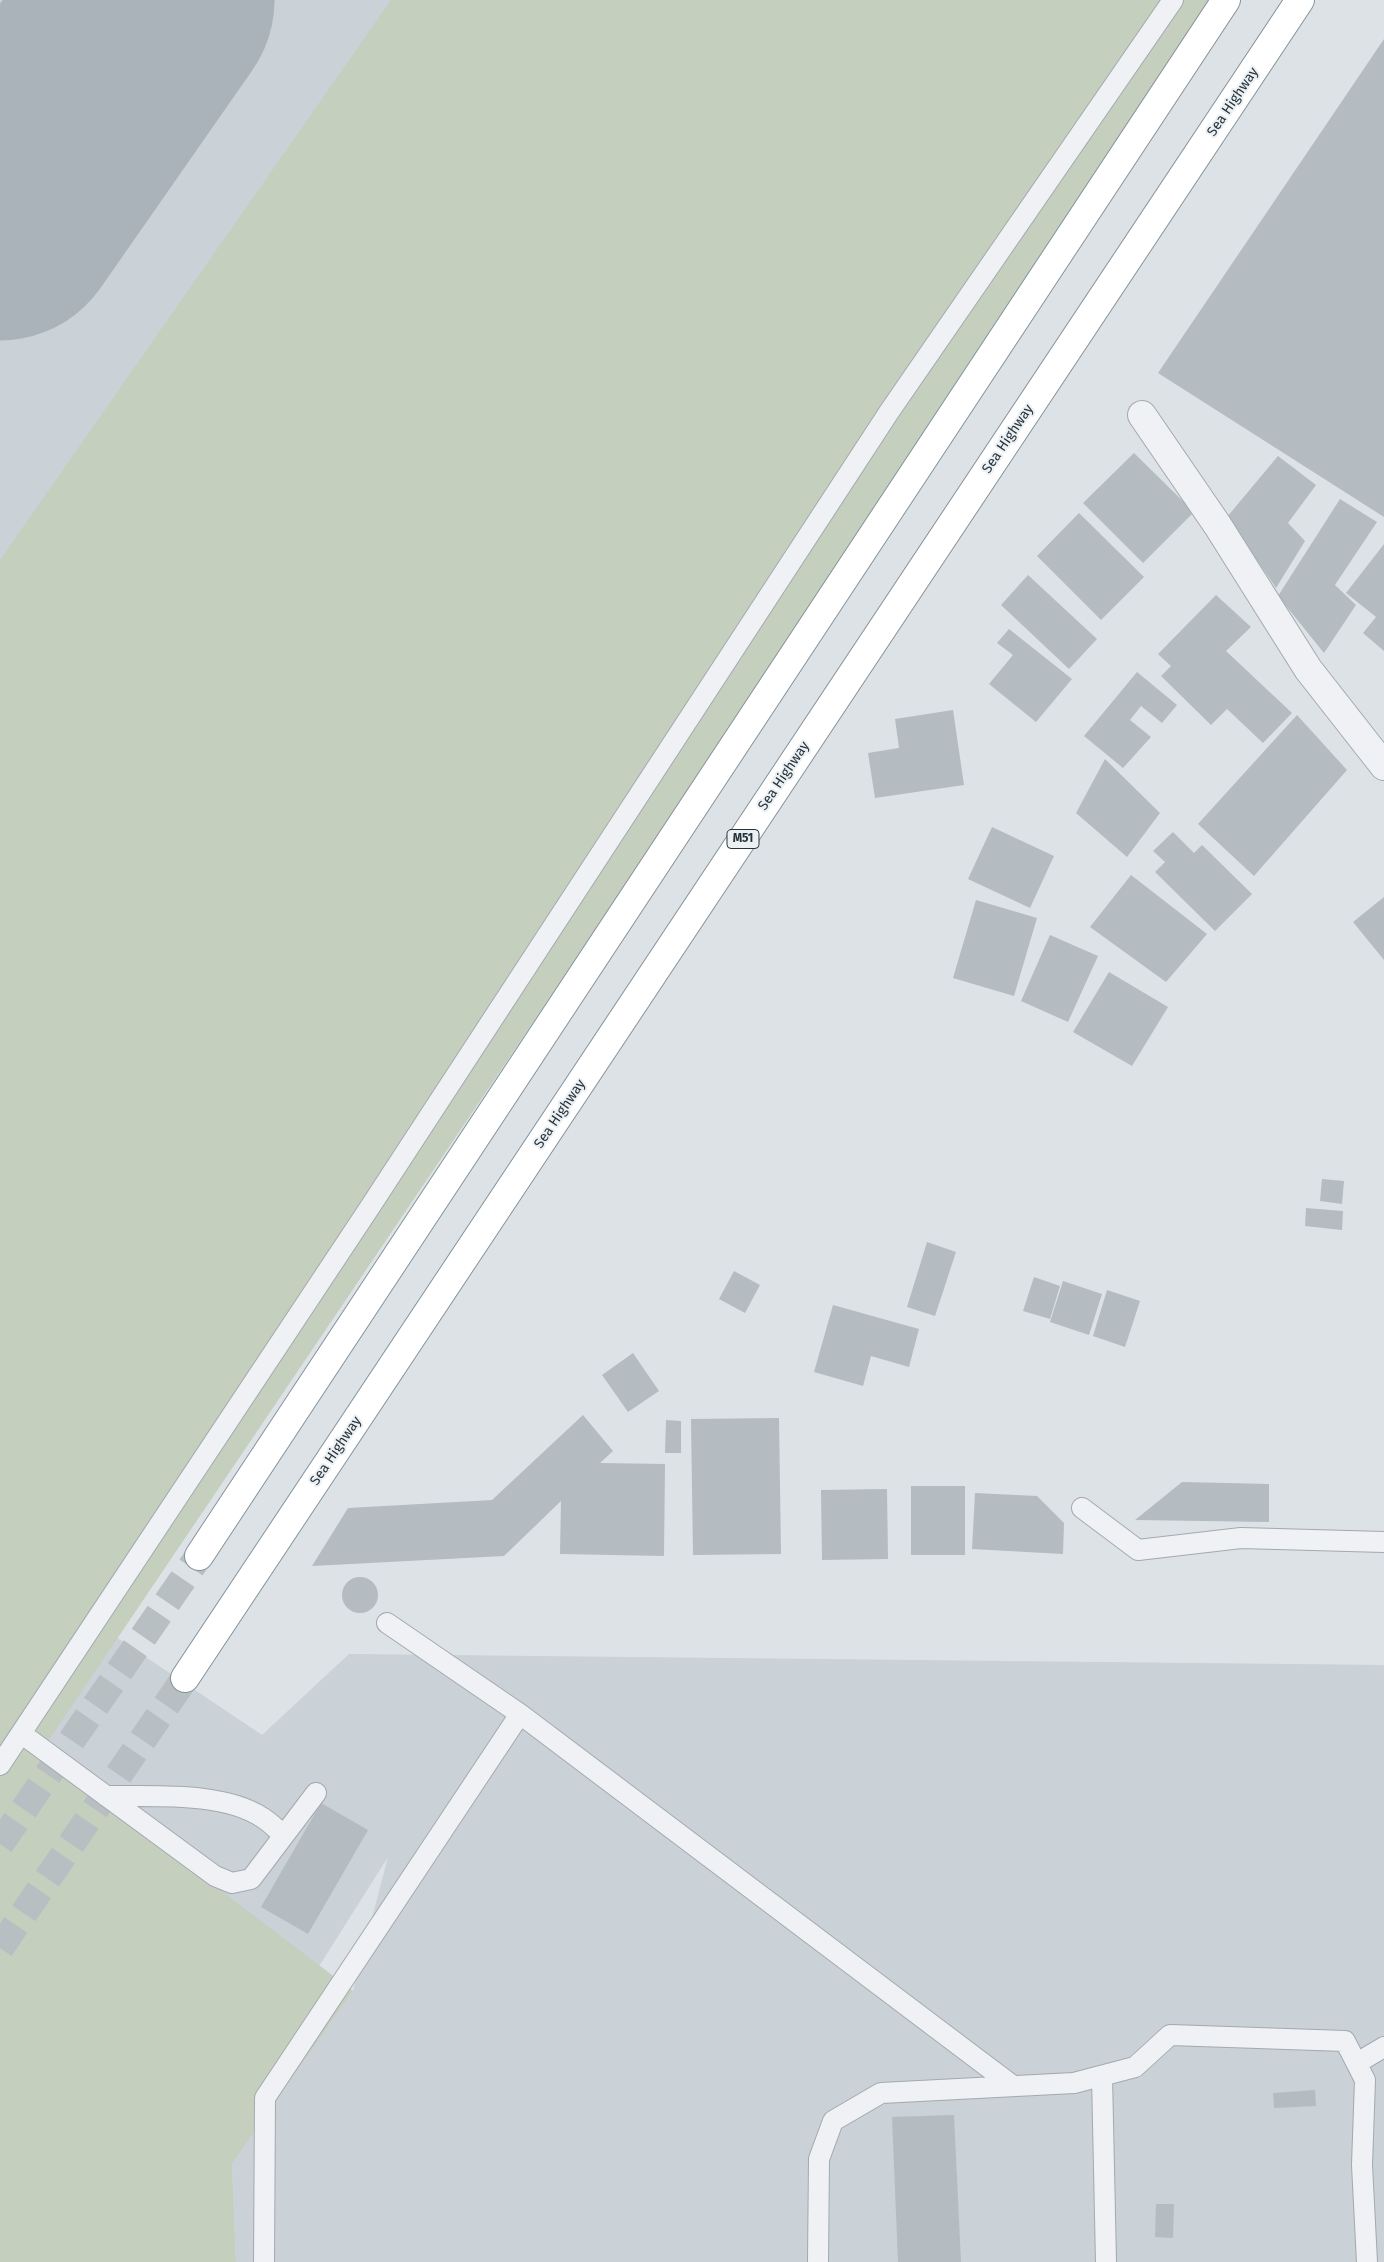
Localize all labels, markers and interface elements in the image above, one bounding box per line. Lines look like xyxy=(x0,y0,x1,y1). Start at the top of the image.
street label: Sea Highway xyxy=(1204,64,1262,140)
street label: Sea Highway xyxy=(979,401,1037,477)
street label: Sea Highway xyxy=(755,738,813,814)
road number: M51 xyxy=(727,830,759,849)
street label: Sea Highway xyxy=(531,1076,589,1152)
street label: Sea Highway xyxy=(307,1413,365,1489)

